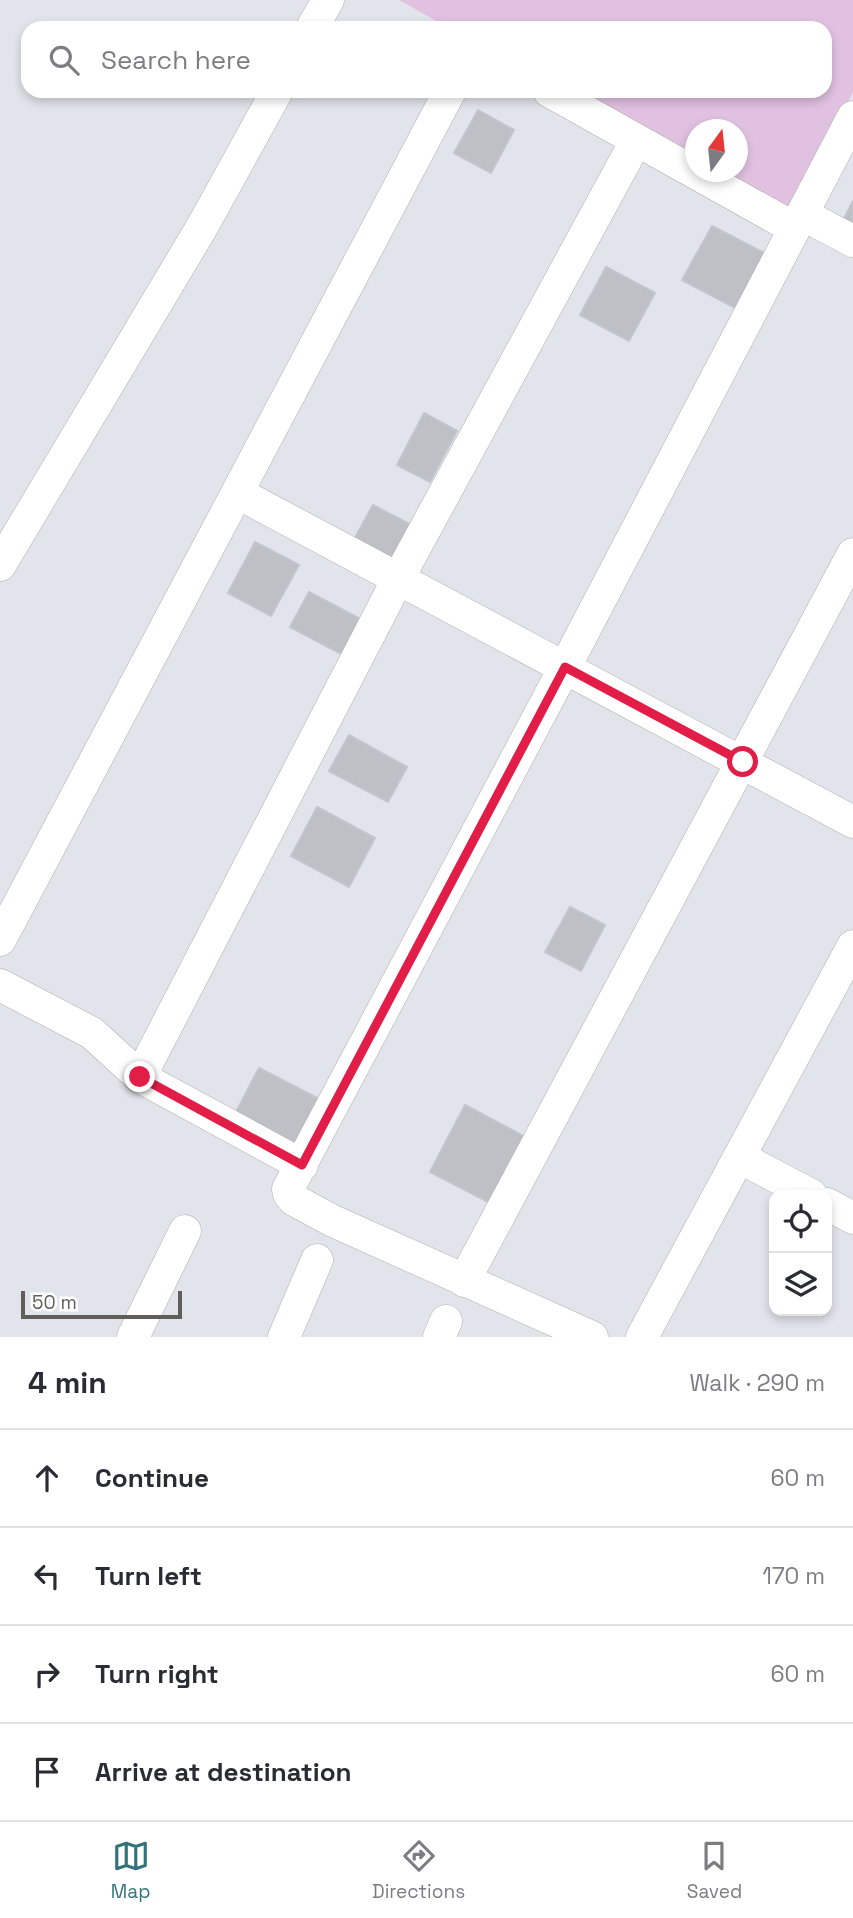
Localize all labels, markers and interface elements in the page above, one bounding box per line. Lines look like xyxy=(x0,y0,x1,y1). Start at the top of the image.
search box xyxy=(21,21,832,98)
icon: search xyxy=(45,41,83,79)
text: Search here xyxy=(101,43,251,77)
north arrow xyxy=(685,119,748,182)
route start xyxy=(727,746,758,777)
route end xyxy=(124,1061,155,1092)
map controls xyxy=(769,1190,832,1316)
button: locate xyxy=(769,1190,832,1253)
button: layers xyxy=(769,1253,832,1316)
scale bar xyxy=(21,1288,182,1320)
text: 50 m xyxy=(32,1290,77,1315)
text: 4 min xyxy=(28,1363,107,1402)
text: Walk · 290 m xyxy=(689,1368,825,1398)
icon: ahead xyxy=(28,1459,66,1497)
text: Continue xyxy=(95,1461,209,1495)
text: 60 m xyxy=(770,1463,825,1493)
icon: left xyxy=(28,1557,66,1595)
text: Turn left xyxy=(95,1559,202,1593)
text: 170 m xyxy=(762,1561,825,1591)
icon: right xyxy=(28,1655,66,1693)
text: Turn right xyxy=(95,1657,219,1691)
text: 60 m xyxy=(770,1659,825,1689)
icon: arrive xyxy=(28,1753,66,1791)
text: Arrive at destination xyxy=(95,1755,352,1789)
tab: Map xyxy=(111,1837,150,1904)
tab: Directions xyxy=(372,1837,465,1904)
tab: Saved xyxy=(687,1837,742,1904)

